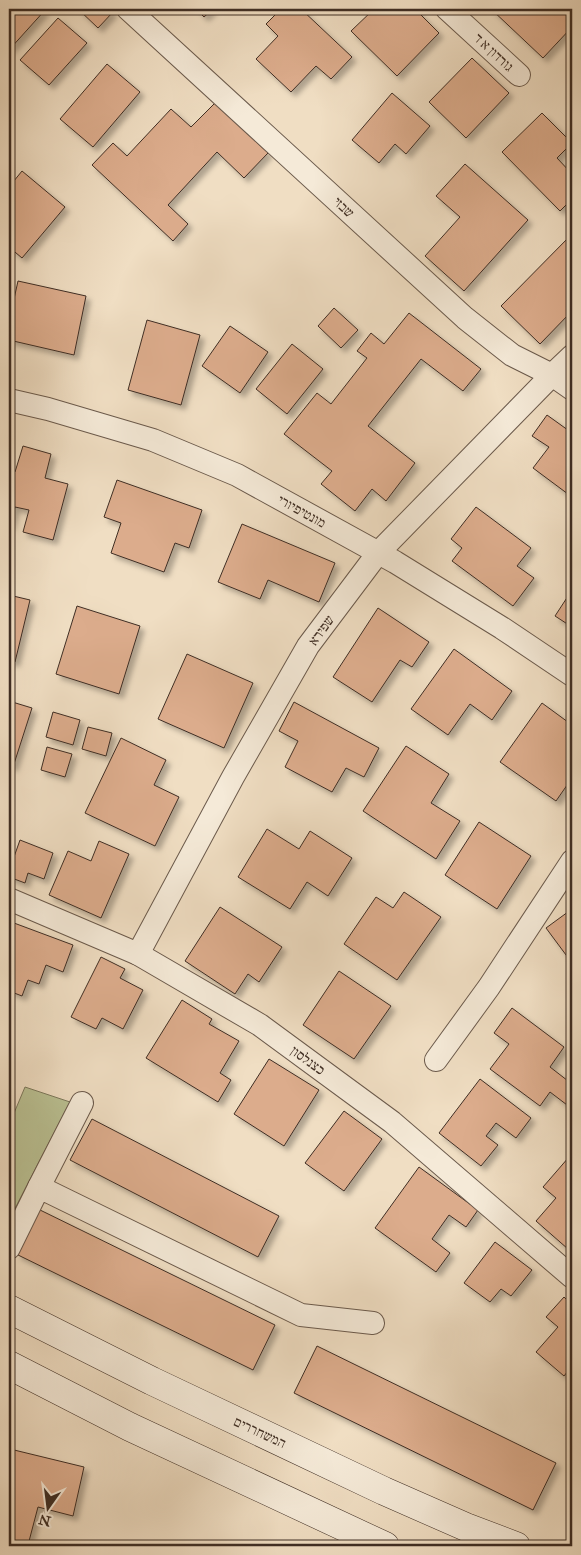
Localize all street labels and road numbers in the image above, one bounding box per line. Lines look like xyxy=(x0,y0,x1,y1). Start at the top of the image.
street label: גורדון א ד xyxy=(470,30,517,75)
street label: שבזי xyxy=(330,193,358,222)
street label: מונטיפיורי xyxy=(275,491,329,532)
street label: שפירא xyxy=(305,611,338,649)
street label: כצנלסון xyxy=(287,1042,328,1079)
street label: המשחררים xyxy=(231,1413,289,1452)

